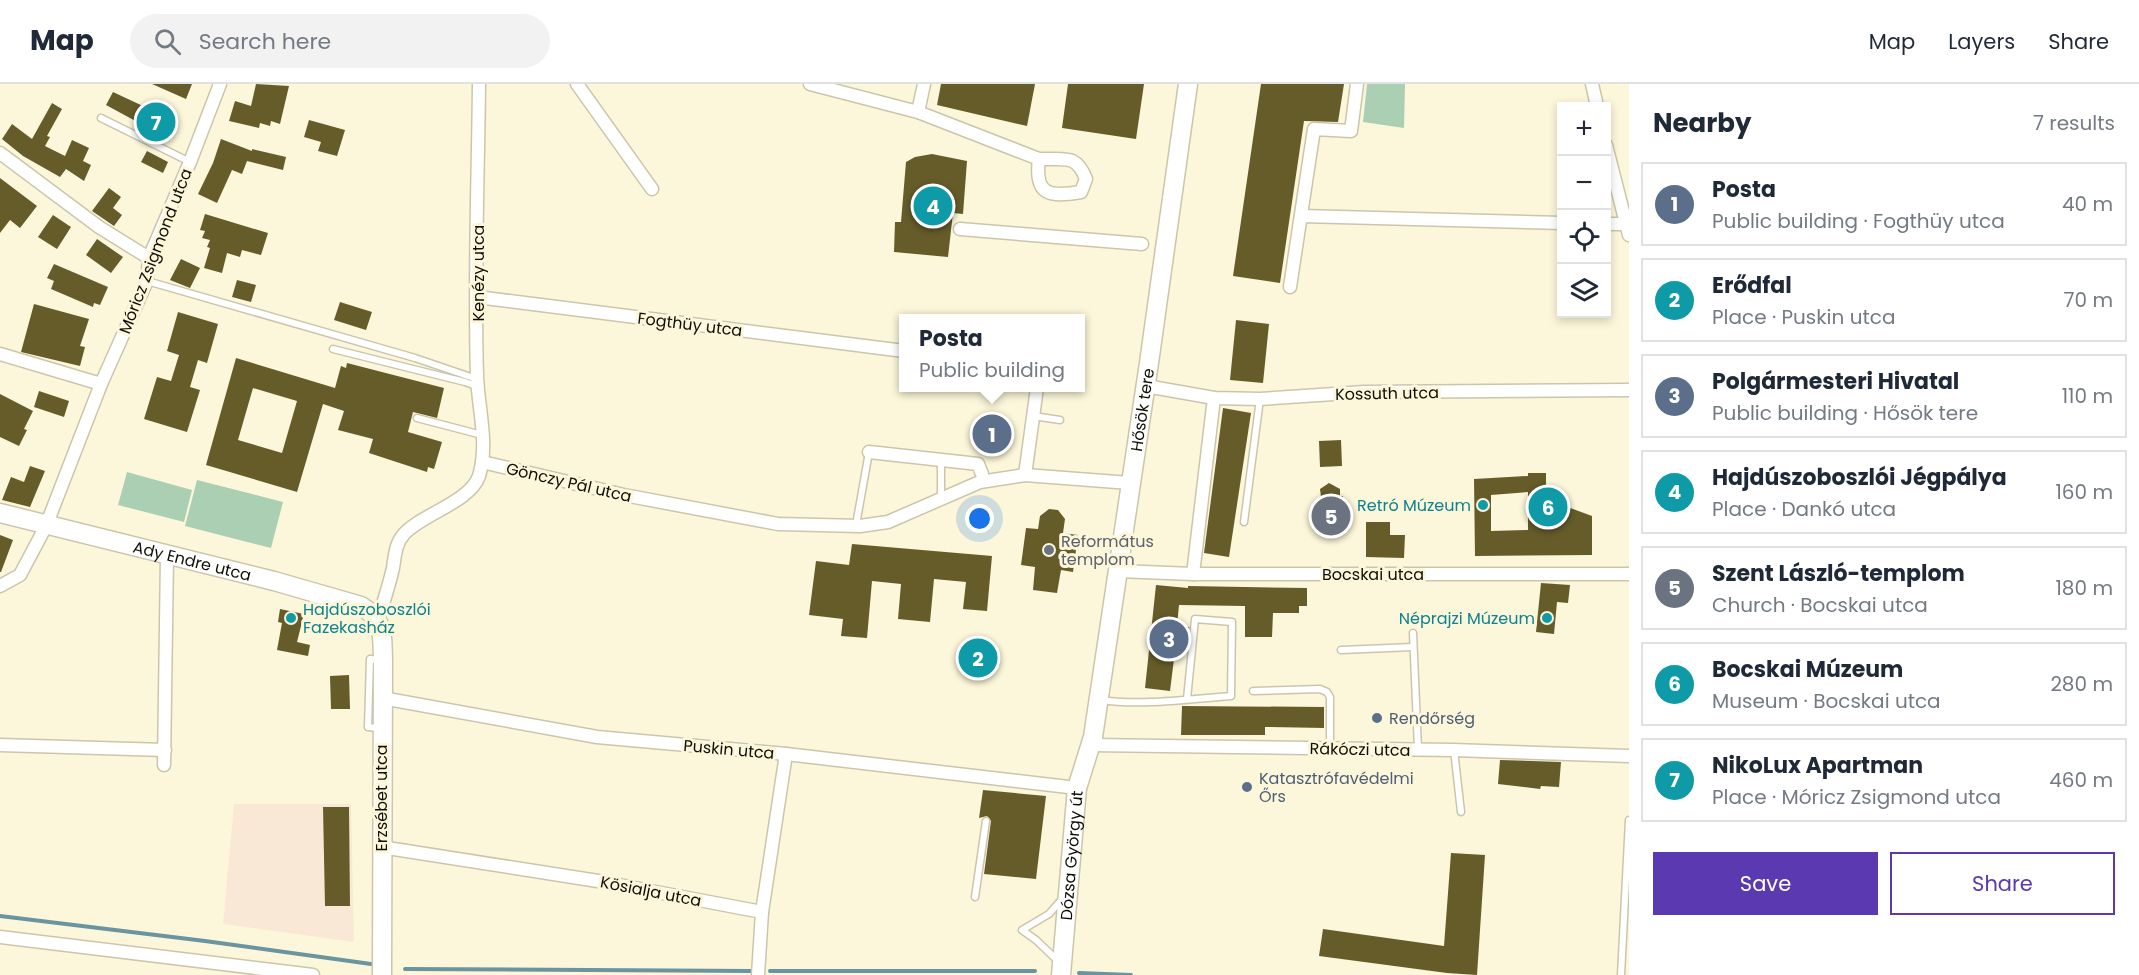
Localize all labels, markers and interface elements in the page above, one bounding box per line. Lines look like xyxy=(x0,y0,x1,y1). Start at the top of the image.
search box xyxy=(130,14,550,68)
text: Map xyxy=(30,21,94,60)
icon: search xyxy=(151,25,184,58)
text: Search here xyxy=(199,26,331,57)
text: Map xyxy=(1869,27,1915,56)
text: Layers xyxy=(1948,27,2015,56)
text: Share xyxy=(2048,27,2109,56)
pin: 7 xyxy=(136,99,176,144)
map controls xyxy=(1557,102,1611,318)
button: + xyxy=(1557,102,1611,156)
text: Nearby xyxy=(1653,105,1751,141)
text: 7 results xyxy=(2033,109,2115,137)
button: − xyxy=(1557,156,1611,210)
street label: Móricz Zsigmond utca xyxy=(113,165,198,337)
text: Posta xyxy=(1712,174,1776,205)
pin: 4 xyxy=(914,184,952,228)
text: 1 xyxy=(1671,190,1678,218)
text: 40 m xyxy=(2062,190,2113,218)
text: Public building · Fogthüy utca xyxy=(1712,207,2005,235)
button: locate xyxy=(1557,210,1611,264)
street label: Kenézy utca xyxy=(467,225,490,321)
button: layers xyxy=(1557,264,1611,318)
text: Erődfal xyxy=(1712,270,1792,301)
text: 2 xyxy=(1669,286,1680,314)
text: 70 m xyxy=(2064,286,2113,314)
text: Place · Puskin utca xyxy=(1712,303,1895,331)
street label: Fogthüy utca xyxy=(636,307,744,342)
popup xyxy=(899,314,1085,392)
text: Posta xyxy=(919,323,983,354)
text: Public building xyxy=(919,356,1065,384)
street label: Hősök tere xyxy=(1125,366,1160,453)
text: Polgármesteri Hivatal xyxy=(1712,366,1959,397)
street label: Kossuth utca xyxy=(1335,381,1439,406)
text: 3 xyxy=(1668,382,1681,410)
text: 110 m xyxy=(2062,382,2113,410)
text: Public building · Hősök tere xyxy=(1712,399,1978,427)
pin: 1 xyxy=(972,412,1012,456)
street label: Gönczy Pál utca xyxy=(504,457,634,508)
text: Hajdúszoboszlói Jégpálya xyxy=(1712,462,2007,493)
text: 4 xyxy=(1668,478,1681,506)
text: 160 m xyxy=(2055,478,2113,506)
pin: 6 xyxy=(1528,484,1568,530)
pin: 5 xyxy=(1312,494,1350,538)
place label: Retró Múzeum xyxy=(1357,494,1471,517)
text: Place · Dankó utca xyxy=(1712,495,1896,523)
marker: Retró Múzeum xyxy=(1476,498,1490,512)
your location xyxy=(965,504,994,533)
place label: Református templom xyxy=(1061,530,1154,571)
street label: Ady Endre utca xyxy=(131,535,254,587)
marker: Református templom xyxy=(1042,543,1056,557)
text: Szent László-templom xyxy=(1712,558,1965,589)
street label: Bocskai utca xyxy=(1322,563,1424,586)
text: 5 xyxy=(1668,574,1681,602)
text: 180 m xyxy=(2055,574,2113,602)
text: Church · Bocskai utca xyxy=(1712,591,1928,619)
place label: Hajdúszoboszlói Fazekasház xyxy=(303,598,431,639)
place label: Néprajzi Múzeum xyxy=(1399,607,1535,630)
marker: Hajdúszoboszlói Fazekasház xyxy=(284,611,298,625)
marker: Néprajzi Múzeum xyxy=(1540,611,1554,625)
pin: 3 xyxy=(1150,616,1188,662)
pin: 2 xyxy=(958,636,998,680)
text: Bocskai Múzeum xyxy=(1712,654,1903,685)
text: 6 xyxy=(1668,670,1681,698)
text: 280 m xyxy=(2050,670,2113,698)
text: Museum · Bocskai utca xyxy=(1712,687,1941,715)
place label: Rendőrség xyxy=(1389,707,1475,730)
marker: Rendőrség xyxy=(1370,711,1384,725)
street label: Puskin utca xyxy=(683,734,775,765)
street label: Rákóczi utca xyxy=(1309,737,1411,762)
street label: Erzsébet utca xyxy=(370,744,393,852)
text: NikoLux Apartman xyxy=(1712,750,1923,781)
text: 7 xyxy=(1669,766,1680,794)
text: 460 m xyxy=(2049,766,2113,794)
place label: Katasztrófavédelmi Őrs xyxy=(1259,767,1414,808)
marker: Katasztrófavédelmi Őrs xyxy=(1240,780,1254,794)
text: Place · Móricz Zsigmond utca xyxy=(1712,783,2001,811)
street label: Dózsa György út xyxy=(1055,789,1089,921)
button: Save xyxy=(1653,852,1878,915)
button: Share xyxy=(1890,852,2115,915)
street label: Kösialja utca xyxy=(598,870,703,913)

